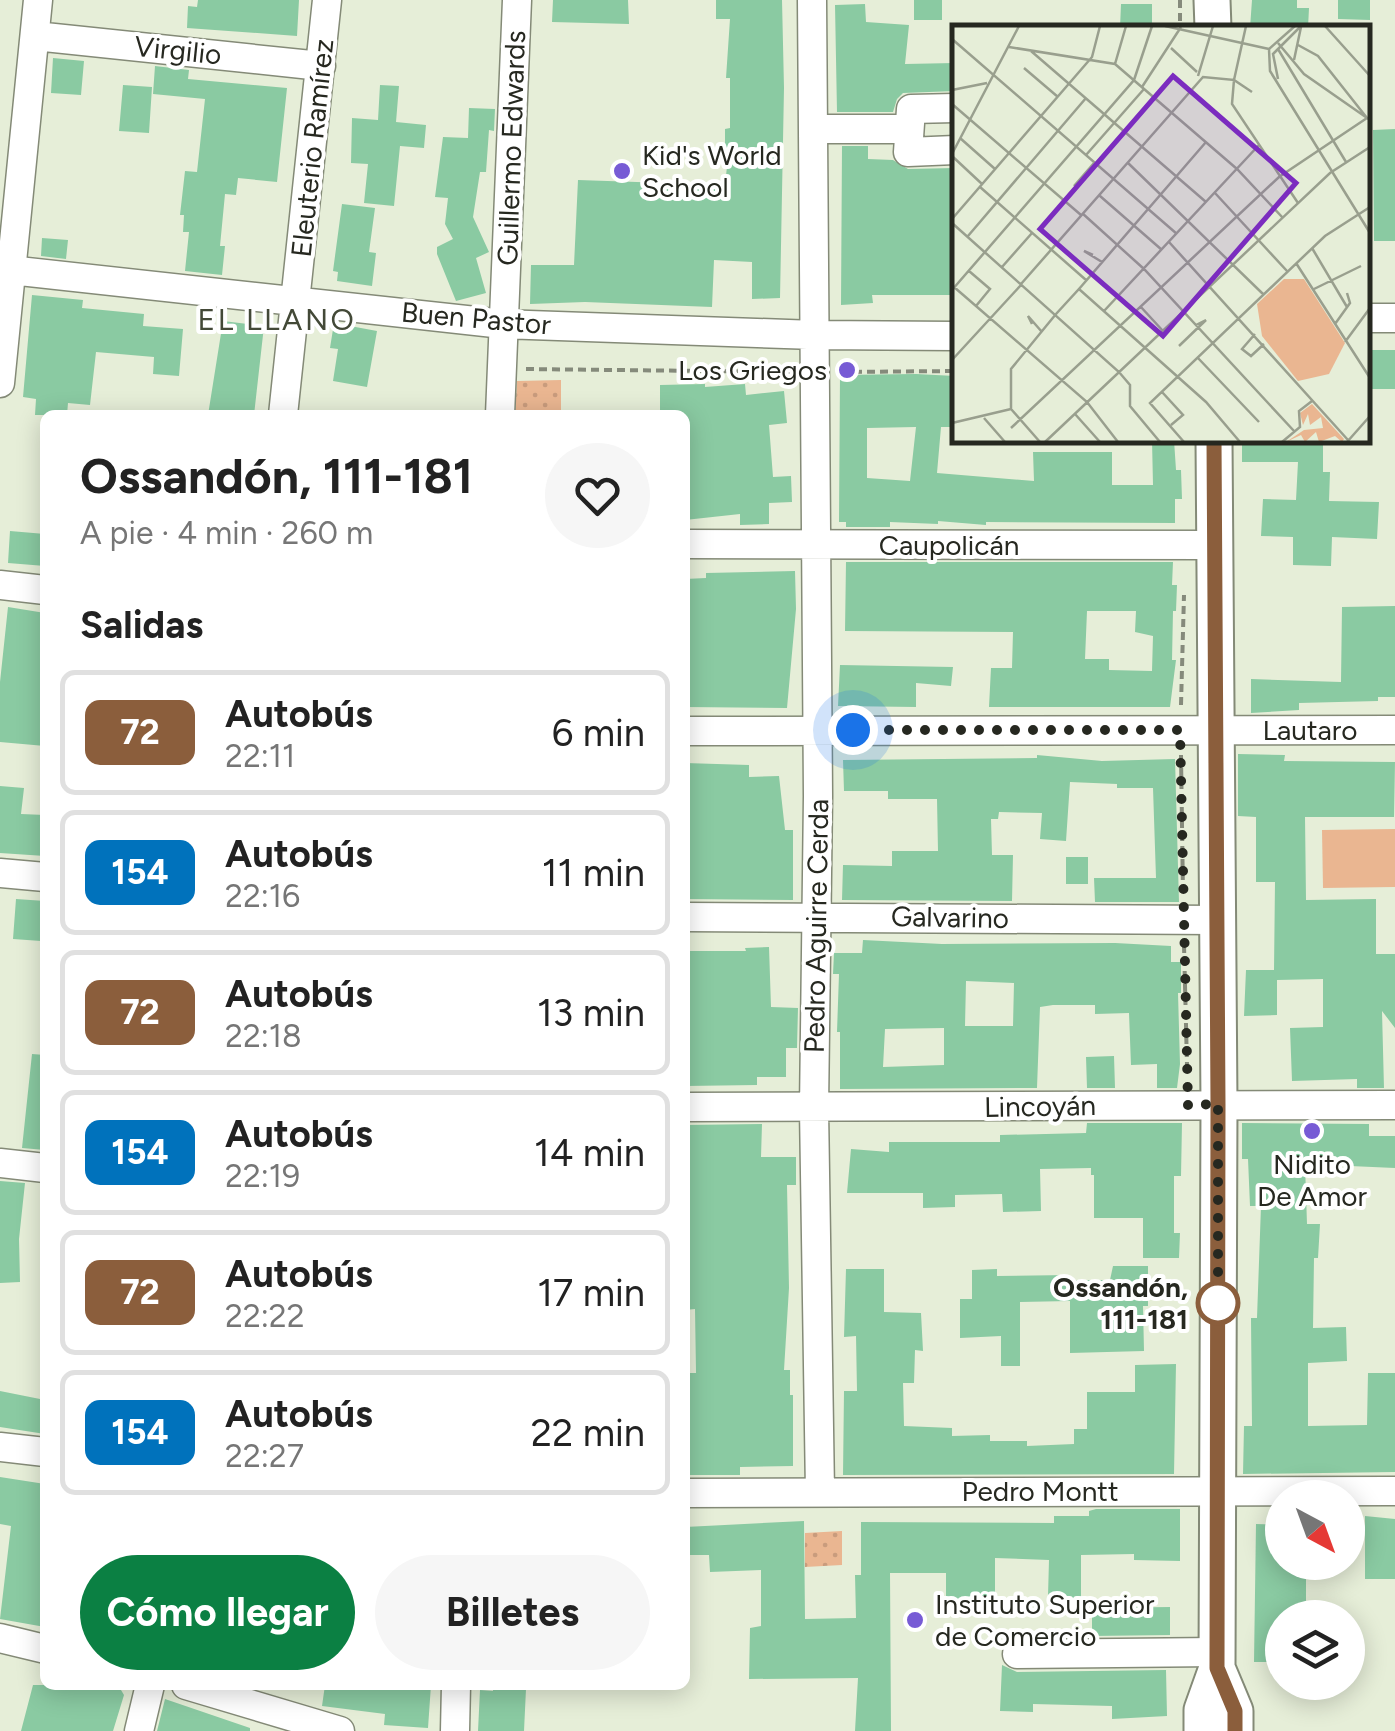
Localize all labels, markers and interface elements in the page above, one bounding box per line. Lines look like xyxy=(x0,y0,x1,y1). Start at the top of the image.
inset map xyxy=(952,25,1370,442)
street label: Virgilio xyxy=(133,29,223,71)
street label: Guillermo Edwards xyxy=(490,30,532,266)
street label: Eleuterio Ramírez xyxy=(284,37,340,259)
place label: Kid's World School xyxy=(642,138,782,204)
marker: Kid's World School xyxy=(611,160,633,182)
street label: Buen Pastor xyxy=(400,295,553,342)
district label: EL LLANO xyxy=(198,301,356,338)
place label: Los Griegos xyxy=(678,353,827,387)
marker: Los Griegos xyxy=(836,359,858,381)
button: heart xyxy=(545,443,650,548)
text: Ossandón, 111-181 xyxy=(80,447,473,505)
text: A pie · 4 min · 260 m xyxy=(80,514,373,552)
street label: Caupolicán xyxy=(879,528,1019,562)
text: Salidas xyxy=(80,602,203,648)
text: Autobús xyxy=(225,691,373,737)
your location xyxy=(828,705,878,755)
text: 6 min xyxy=(552,710,645,756)
text: 72 xyxy=(120,711,160,753)
street label: Lautaro xyxy=(1263,713,1357,747)
text: 22:11 xyxy=(225,737,295,775)
street label: Pedro Aguirre Cerda xyxy=(797,799,835,1053)
text: Autobús xyxy=(225,831,373,877)
text: 11 min xyxy=(542,850,645,896)
text: 154 xyxy=(111,851,169,893)
text: 22:16 xyxy=(225,877,300,915)
street label: Galvarino xyxy=(891,899,1009,935)
text: Autobús xyxy=(225,971,373,1017)
text: 13 min xyxy=(537,990,645,1036)
text: 72 xyxy=(120,991,160,1033)
text: 22:18 xyxy=(225,1017,302,1055)
street label: Lincoyán xyxy=(984,1088,1096,1124)
text: Autobús xyxy=(225,1111,373,1157)
marker: Nidito De Amor xyxy=(1301,1120,1323,1142)
text: 14 min xyxy=(534,1130,645,1176)
text: 154 xyxy=(111,1131,169,1173)
place label: Nidito De Amor xyxy=(1257,1147,1368,1213)
text: 22:19 xyxy=(225,1157,300,1195)
text: Autobús xyxy=(225,1251,373,1297)
text: 17 min xyxy=(537,1270,645,1316)
place label: Ossandón, 111-181 xyxy=(1053,1270,1188,1336)
text: 72 xyxy=(120,1271,160,1313)
marker: Ossandón, 111-181 xyxy=(1197,1282,1239,1324)
text: 22:22 xyxy=(225,1297,305,1335)
text: Autobús xyxy=(225,1391,373,1437)
text: 22 min xyxy=(531,1410,645,1456)
text: 154 xyxy=(111,1411,169,1453)
text: 22:27 xyxy=(225,1437,304,1475)
street label: Pedro Montt xyxy=(962,1474,1118,1508)
north arrow xyxy=(1265,1480,1365,1580)
map controls xyxy=(1265,1480,1365,1700)
button: Cómo llegar xyxy=(80,1555,355,1670)
button: Billetes xyxy=(375,1555,650,1670)
place label: Instituto Superior de Comercio xyxy=(935,1587,1155,1653)
button: layers xyxy=(1265,1600,1365,1700)
marker: Instituto Superior de Comercio xyxy=(904,1609,926,1631)

